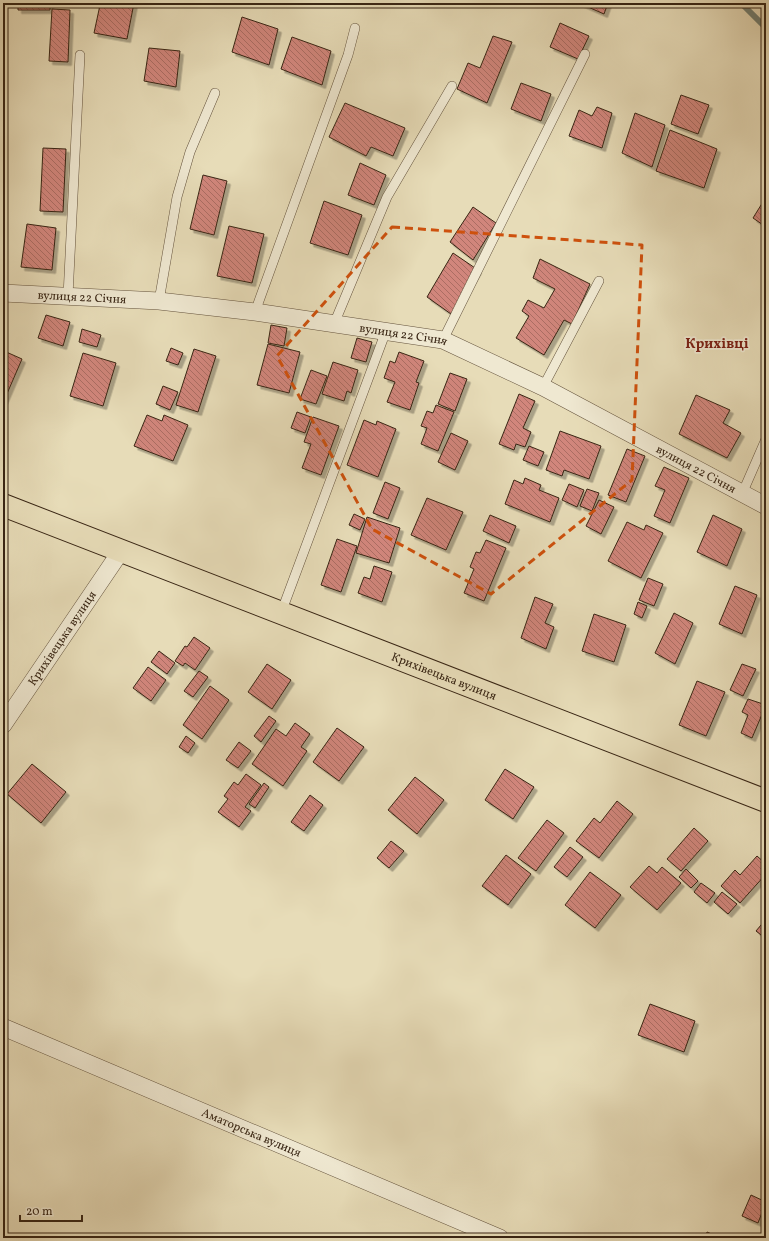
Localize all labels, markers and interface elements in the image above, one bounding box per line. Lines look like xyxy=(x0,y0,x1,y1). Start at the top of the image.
street label: вулиця 22 Січня xyxy=(37,288,127,308)
street label: вулиця 22 Січня xyxy=(358,321,450,350)
district label: Крихівці xyxy=(685,335,749,354)
street label: вулиця 22 Січня xyxy=(653,442,739,498)
street label: Крихівецька вулиця xyxy=(25,588,101,689)
street label: Крихівецька вулиця xyxy=(389,649,498,705)
street label: Аматорська вулиця xyxy=(199,1105,303,1162)
scale bar xyxy=(20,1197,82,1223)
text: 20 m xyxy=(26,1204,53,1220)

